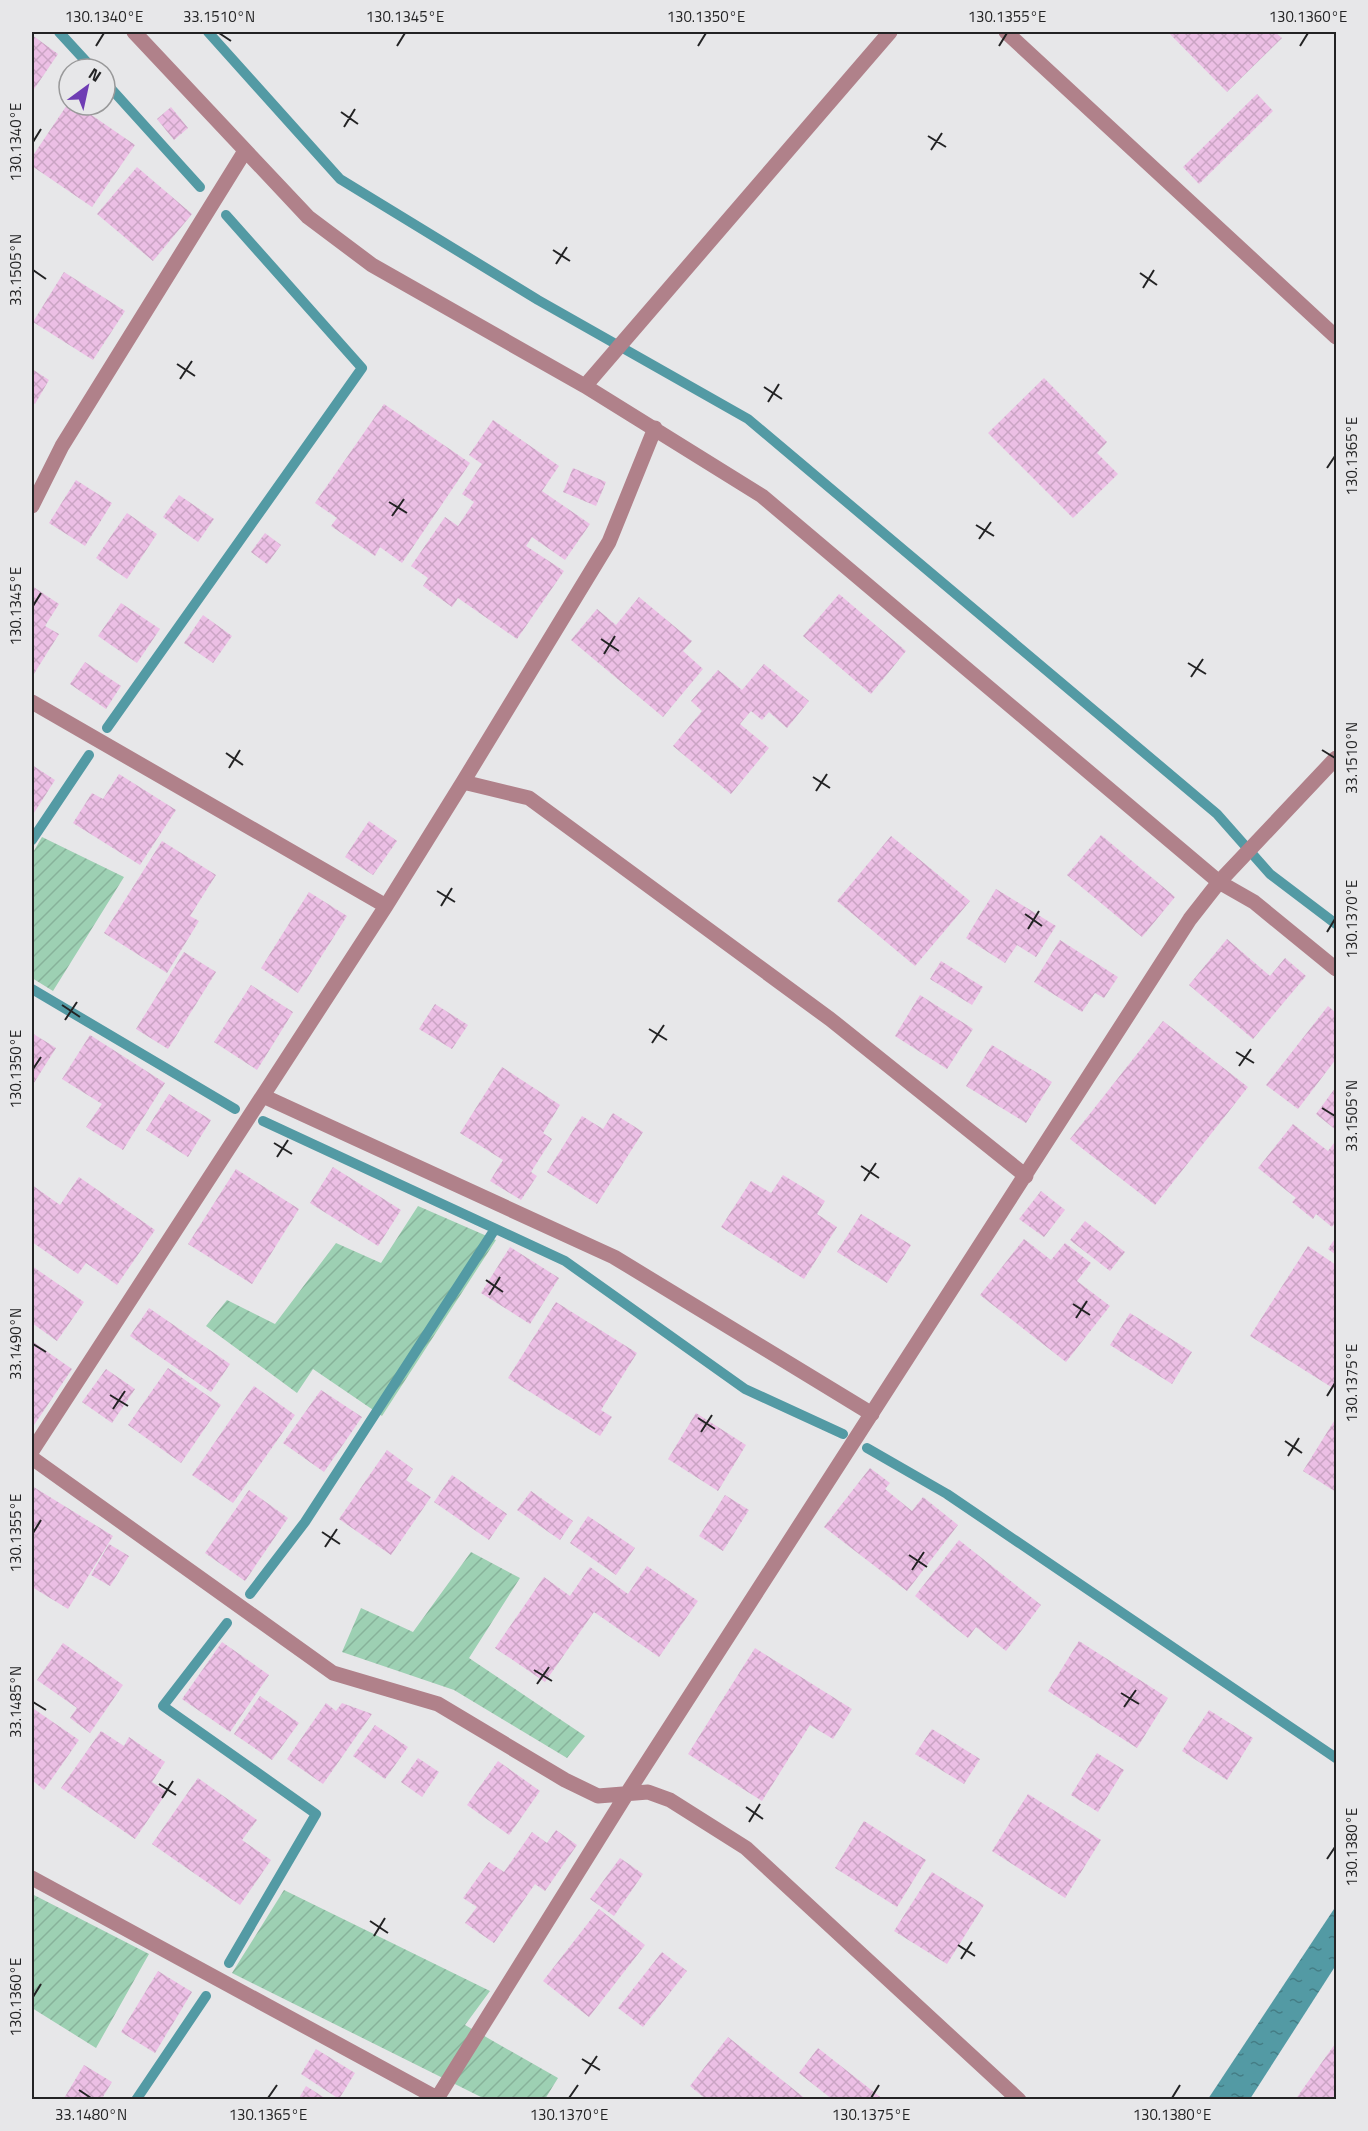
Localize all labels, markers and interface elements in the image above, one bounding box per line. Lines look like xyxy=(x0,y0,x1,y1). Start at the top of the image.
text: 130.1340°E xyxy=(65,5,143,28)
text: 33.1510°N xyxy=(183,5,255,28)
text: 130.1345°E xyxy=(366,5,444,28)
text: 130.1350°E xyxy=(667,5,745,28)
text: 130.1355°E xyxy=(968,5,1046,28)
text: 130.1360°E xyxy=(1269,5,1347,28)
north arrow xyxy=(57,57,117,117)
text: N xyxy=(84,61,106,88)
text: 130.1340°E xyxy=(4,103,27,181)
text: 33.1505°N xyxy=(4,234,27,306)
text: 130.1365°E xyxy=(1340,417,1363,495)
text: 130.1345°E xyxy=(4,567,27,645)
text: 33.1510°N xyxy=(1340,722,1363,794)
text: 130.1370°E xyxy=(1340,880,1363,958)
text: 130.1350°E xyxy=(4,1030,27,1108)
text: 33.1505°N xyxy=(1340,1080,1363,1152)
text: 33.1490°N xyxy=(4,1308,27,1380)
text: 130.1375°E xyxy=(1340,1344,1363,1422)
text: 130.1355°E xyxy=(4,1494,27,1572)
text: 33.1485°N xyxy=(4,1666,27,1738)
text: 130.1380°E xyxy=(1340,1808,1363,1886)
text: 130.1360°E xyxy=(4,1958,27,2036)
text: 33.1480°N xyxy=(55,2103,127,2126)
text: 130.1365°E xyxy=(229,2103,307,2126)
text: 130.1370°E xyxy=(530,2103,608,2126)
text: 130.1375°E xyxy=(832,2103,910,2126)
text: 130.1380°E xyxy=(1133,2103,1211,2126)

